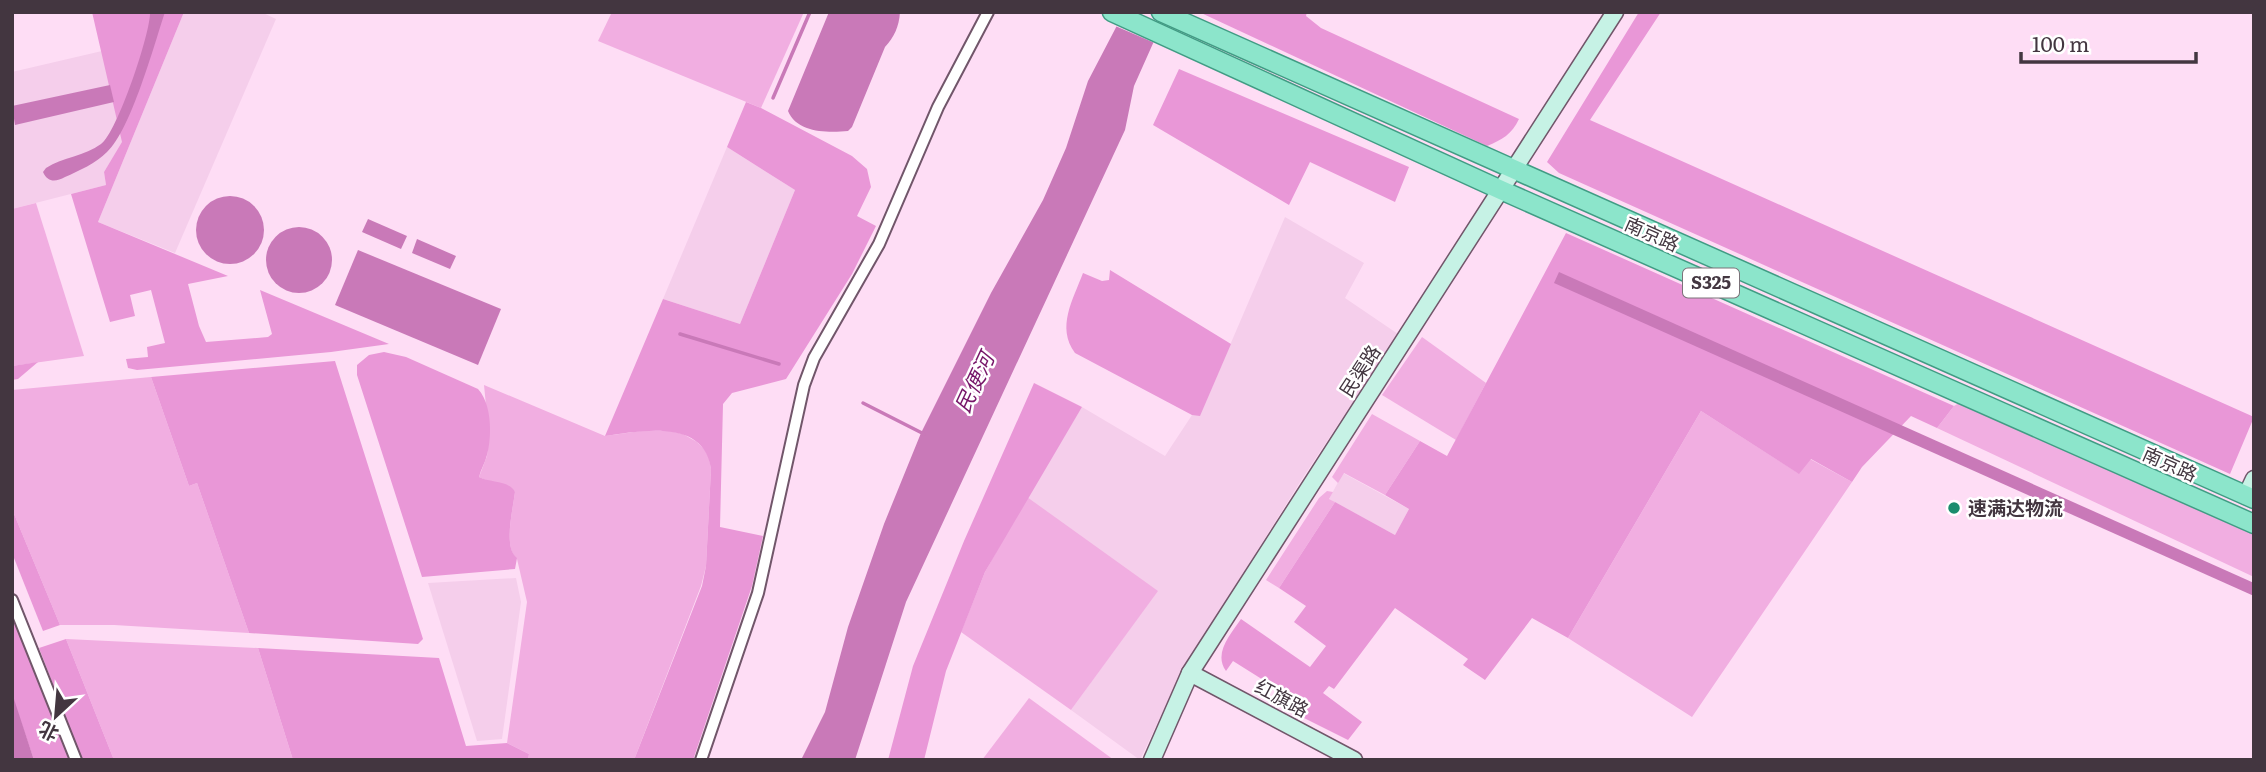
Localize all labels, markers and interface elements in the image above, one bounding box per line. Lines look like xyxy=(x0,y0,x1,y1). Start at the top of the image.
scale bar xyxy=(2021,21,2196,65)
text: 100 m xyxy=(2032,27,2089,58)
street label: 南京路 xyxy=(1621,209,1684,257)
road number: S325 xyxy=(1683,268,1739,298)
street label: 民渠路 xyxy=(1332,339,1386,402)
water label: 民便河 xyxy=(945,343,1002,417)
street label: 南京路 xyxy=(2139,439,2202,487)
place label: 速满达物流 xyxy=(1968,493,2063,521)
marker: 速满达物流 xyxy=(1946,500,1962,516)
street label: 红旗路 xyxy=(1251,671,1314,723)
north arrow xyxy=(21,681,91,751)
text: 北 xyxy=(33,715,63,749)

